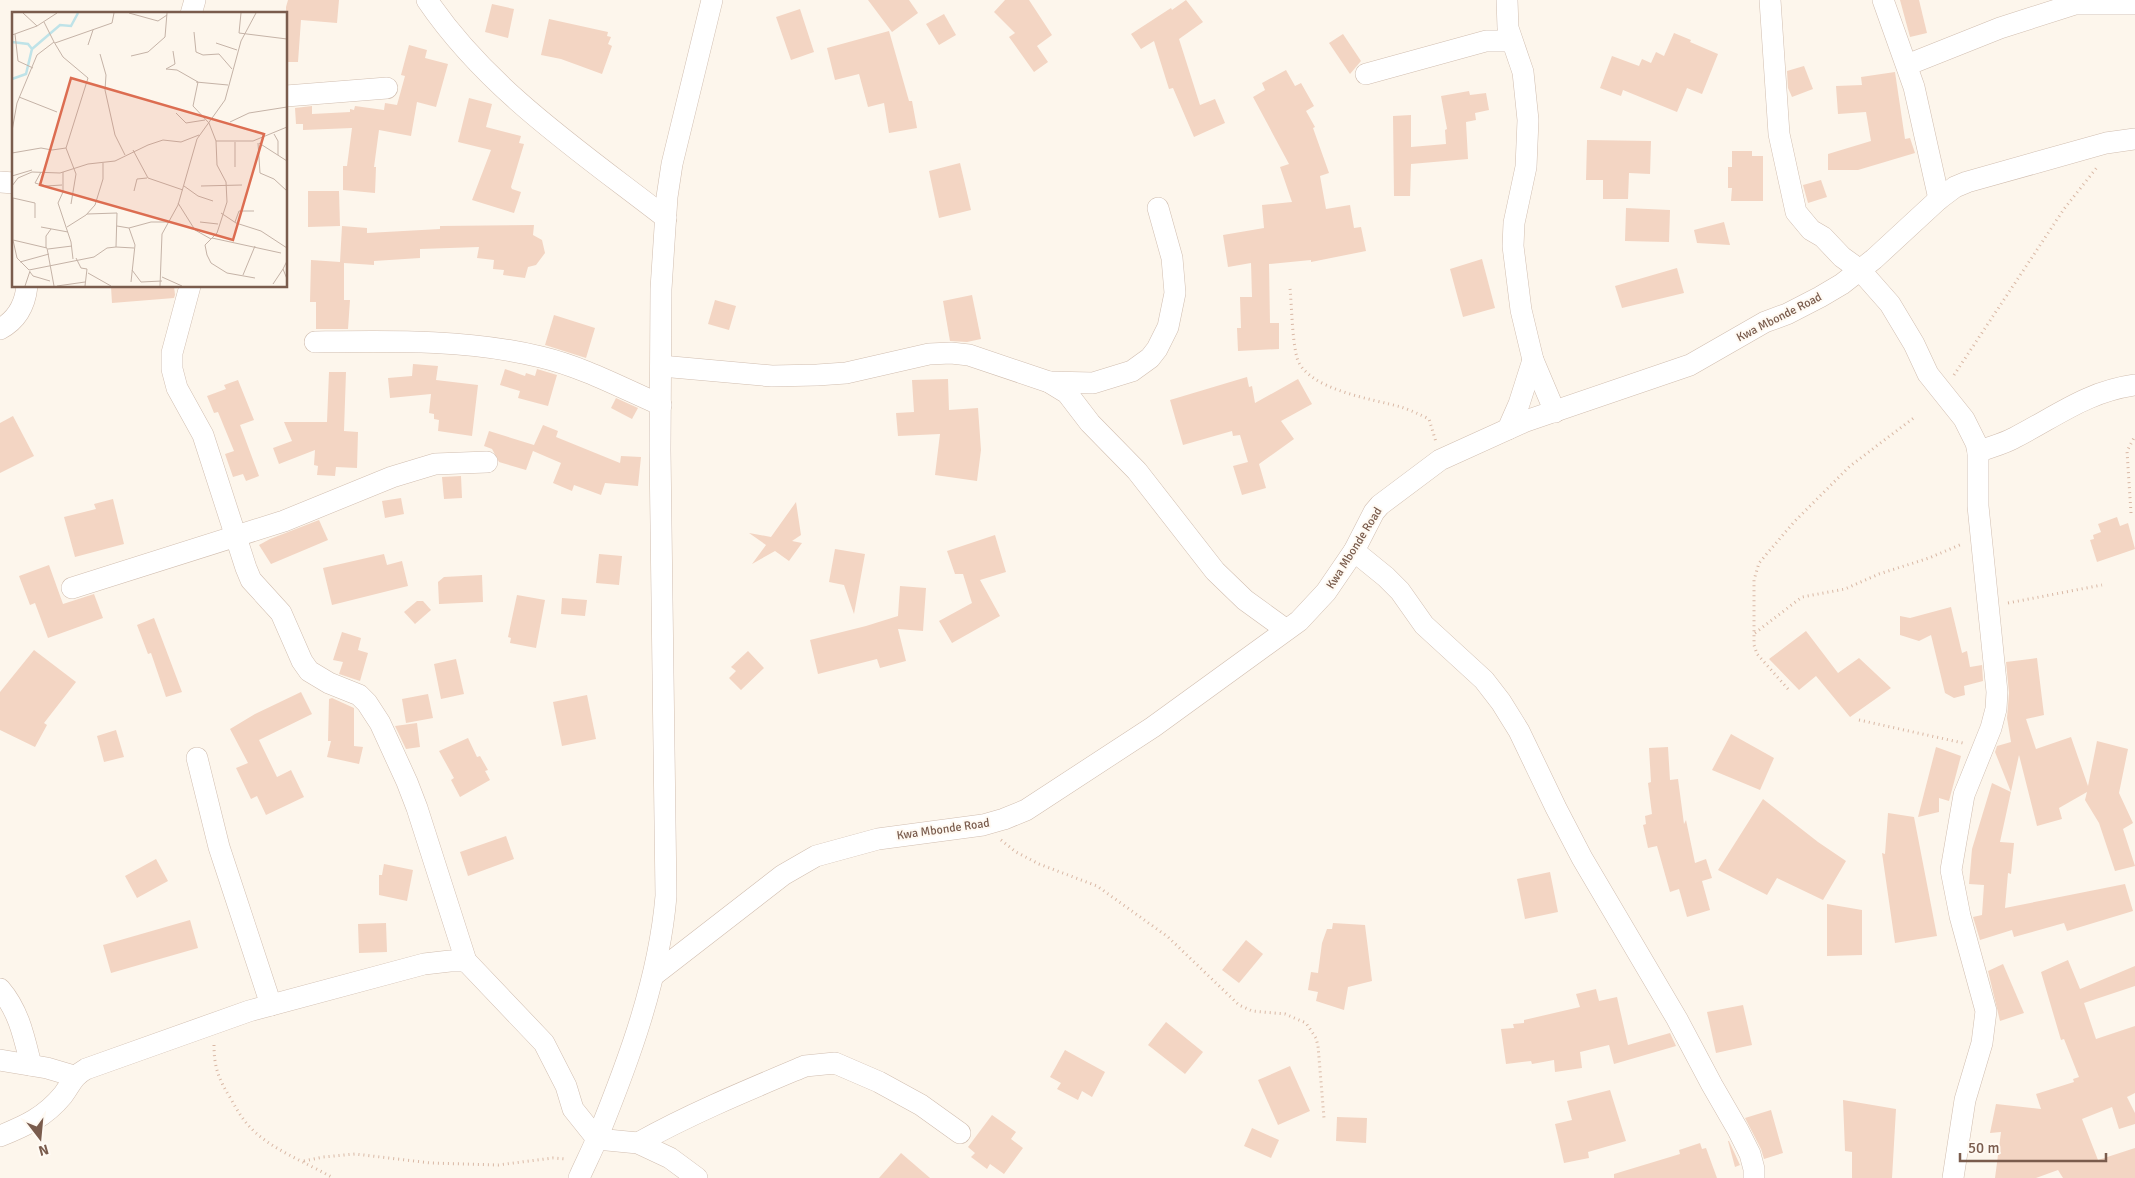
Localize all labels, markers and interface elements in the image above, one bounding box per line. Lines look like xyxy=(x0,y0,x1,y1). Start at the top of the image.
inset map xyxy=(12,12,288,288)
street label: Kwa Mbonde Road xyxy=(1734,290,1824,345)
street label: Kwa Mbonde Road xyxy=(1323,505,1386,592)
street label: Kwa Mbonde Road xyxy=(896,816,990,843)
north arrow xyxy=(15,1113,65,1163)
scale bar xyxy=(1960,1130,2106,1162)
text: 50 m xyxy=(1968,1139,1999,1157)
text: N xyxy=(36,1141,50,1160)

